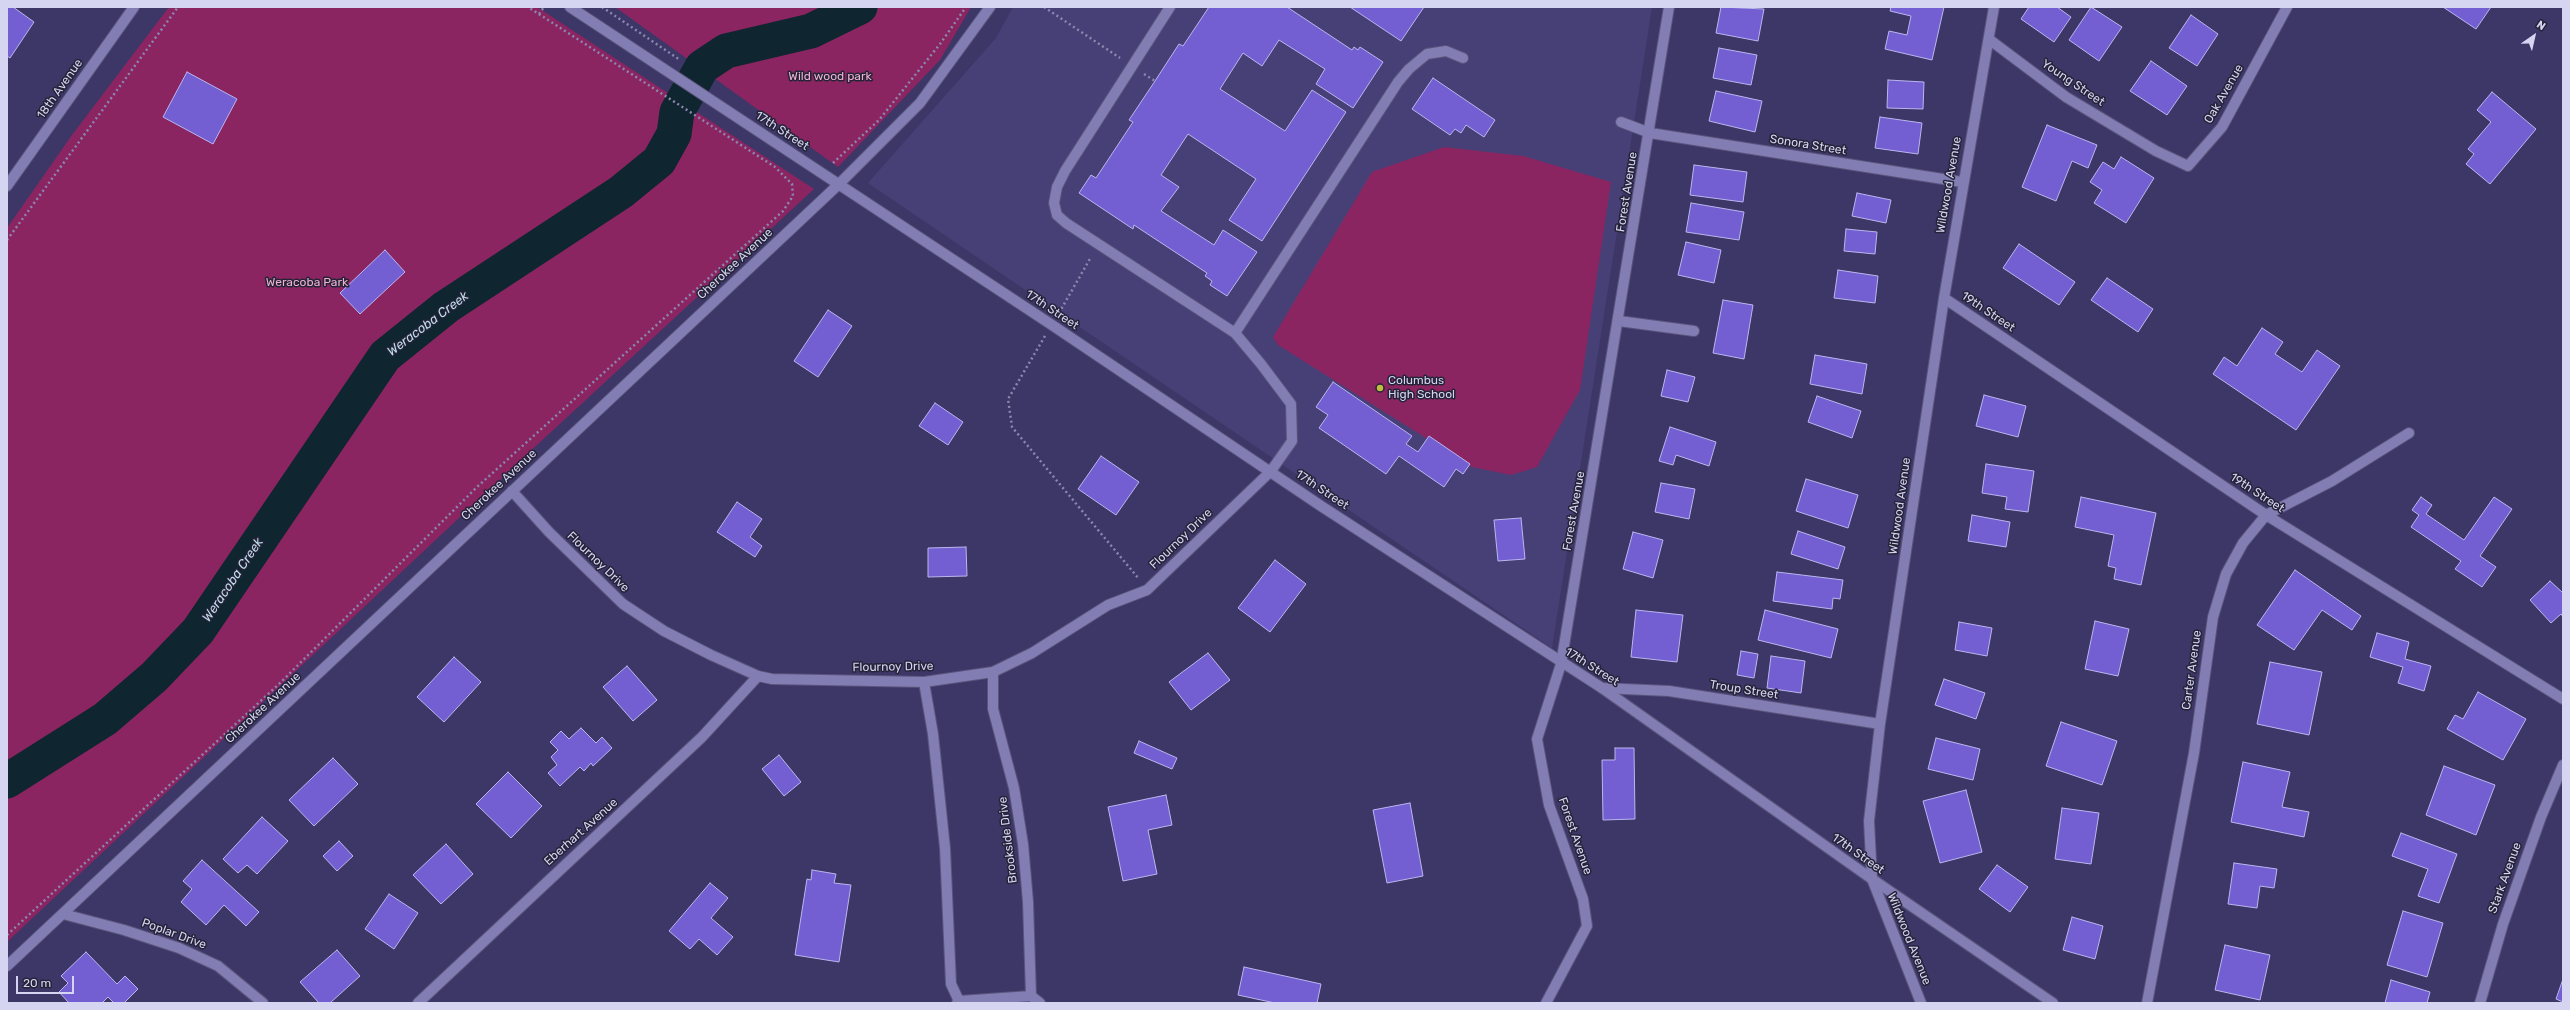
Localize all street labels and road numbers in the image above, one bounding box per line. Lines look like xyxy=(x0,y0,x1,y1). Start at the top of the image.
street label: 18th Avenue xyxy=(34,56,86,122)
street label: Young Street xyxy=(2039,57,2107,109)
street label: Oak Avenue xyxy=(2201,62,2247,126)
street label: 17th Street xyxy=(753,108,811,154)
street label: Sonora Street xyxy=(1769,132,1847,158)
street label: Wildwood Avenue xyxy=(1933,136,1965,234)
street label: Forest Avenue xyxy=(1614,151,1640,233)
street label: Cherokee Avenue xyxy=(694,225,776,303)
street label: 17th Street xyxy=(1023,287,1081,333)
street label: 19th Street xyxy=(1958,289,2018,335)
street label: Cherokee Avenue xyxy=(458,446,540,524)
street label: Wildwood Avenue xyxy=(1886,457,1914,555)
street label: 17th Street xyxy=(1293,467,1351,513)
street label: Forest Avenue xyxy=(1560,470,1588,552)
street label: 19th Street xyxy=(2227,470,2287,516)
street label: Flournoy Drive xyxy=(1147,506,1215,572)
street label: Flournoy Drive xyxy=(564,529,632,595)
street label: Carter Avenue xyxy=(2179,629,2205,711)
street label: 17th Street xyxy=(1562,645,1622,689)
street label: Flournoy Drive xyxy=(852,659,934,675)
street label: Cherokee Avenue xyxy=(222,669,304,747)
street label: Troup Street xyxy=(1709,677,1779,703)
street label: Eberhart Avenue xyxy=(541,795,621,869)
street label: Brookside Drive xyxy=(996,796,1020,884)
street label: Forest Avenue xyxy=(1555,796,1595,876)
street label: 17th Street xyxy=(1829,831,1887,877)
street label: Stark Avenue xyxy=(2485,841,2525,915)
street label: Wildwood Avenue xyxy=(1884,891,1934,987)
street label: Poplar Drive xyxy=(140,916,208,952)

